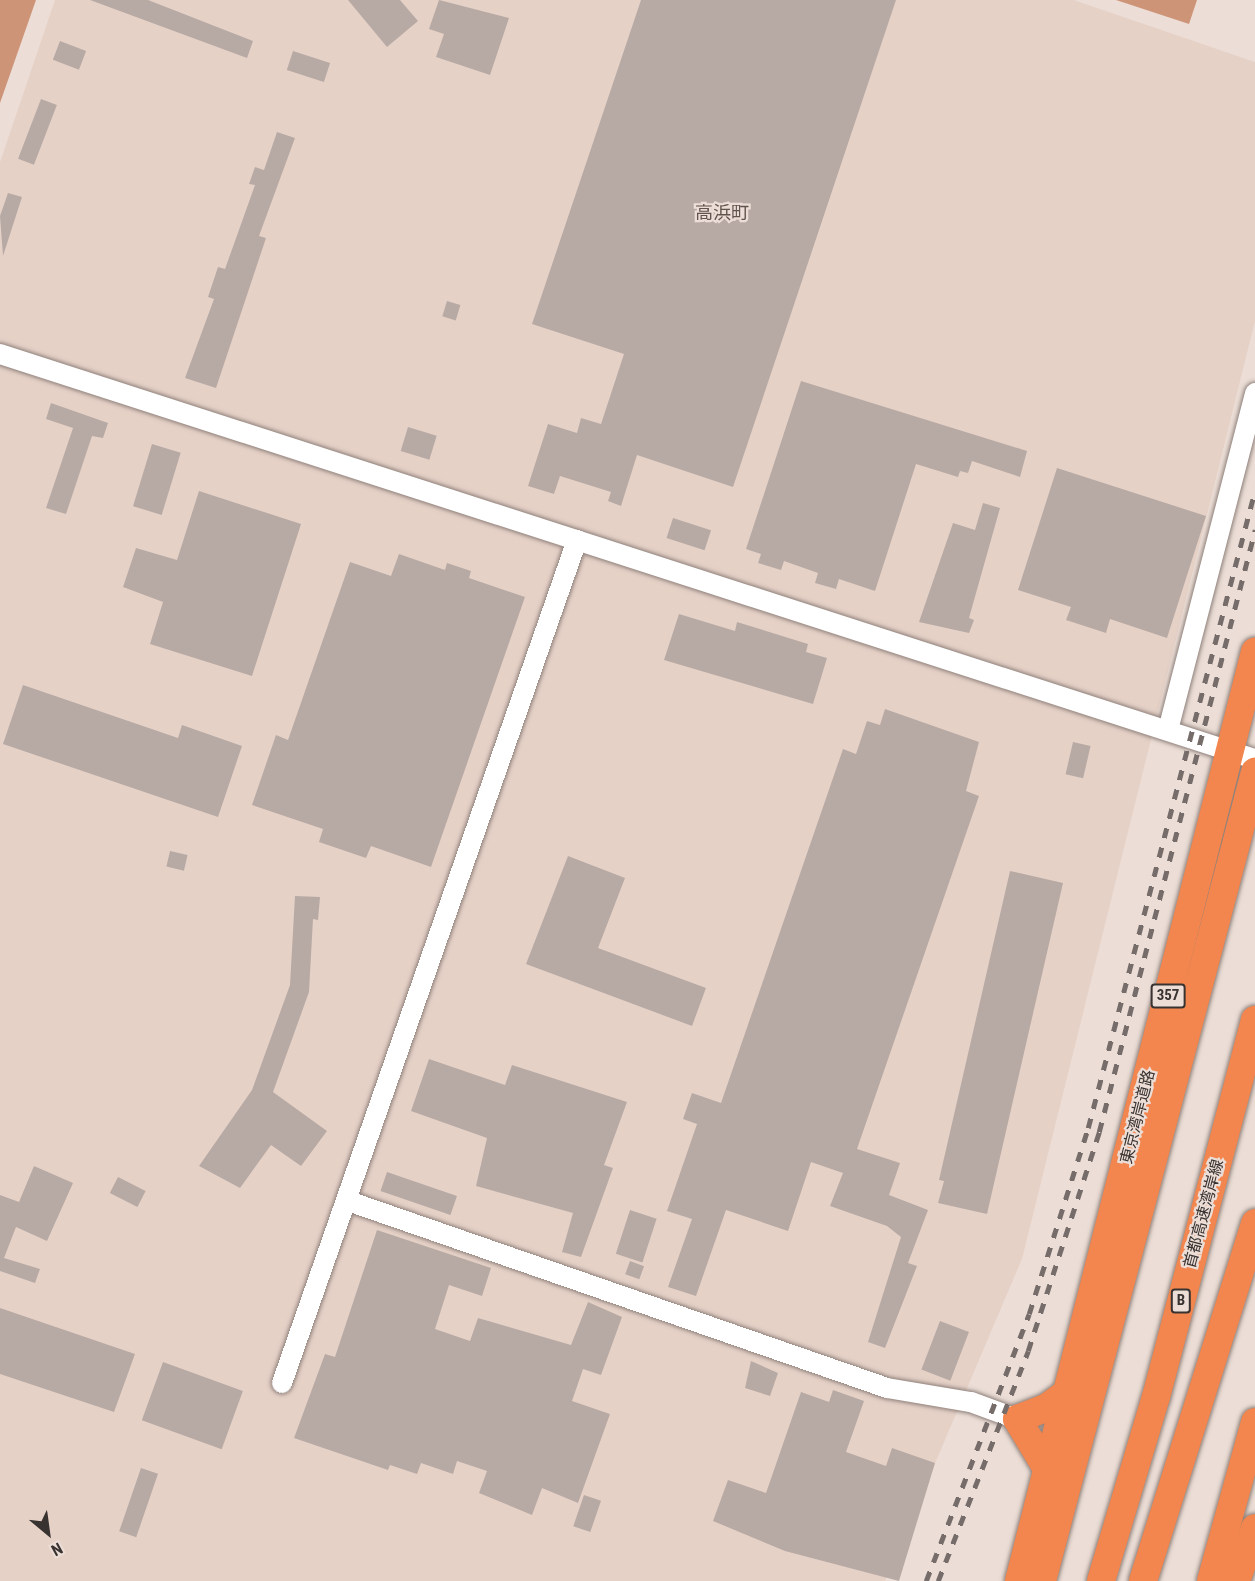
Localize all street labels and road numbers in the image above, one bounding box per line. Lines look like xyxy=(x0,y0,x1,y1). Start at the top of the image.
road number: 357 xyxy=(1150,984,1186,1008)
street label: 東京湾岸道路 xyxy=(1117,1068,1159,1166)
street label: 首都高速湾岸線 xyxy=(1180,1157,1228,1271)
road number: B xyxy=(1170,1289,1192,1313)

